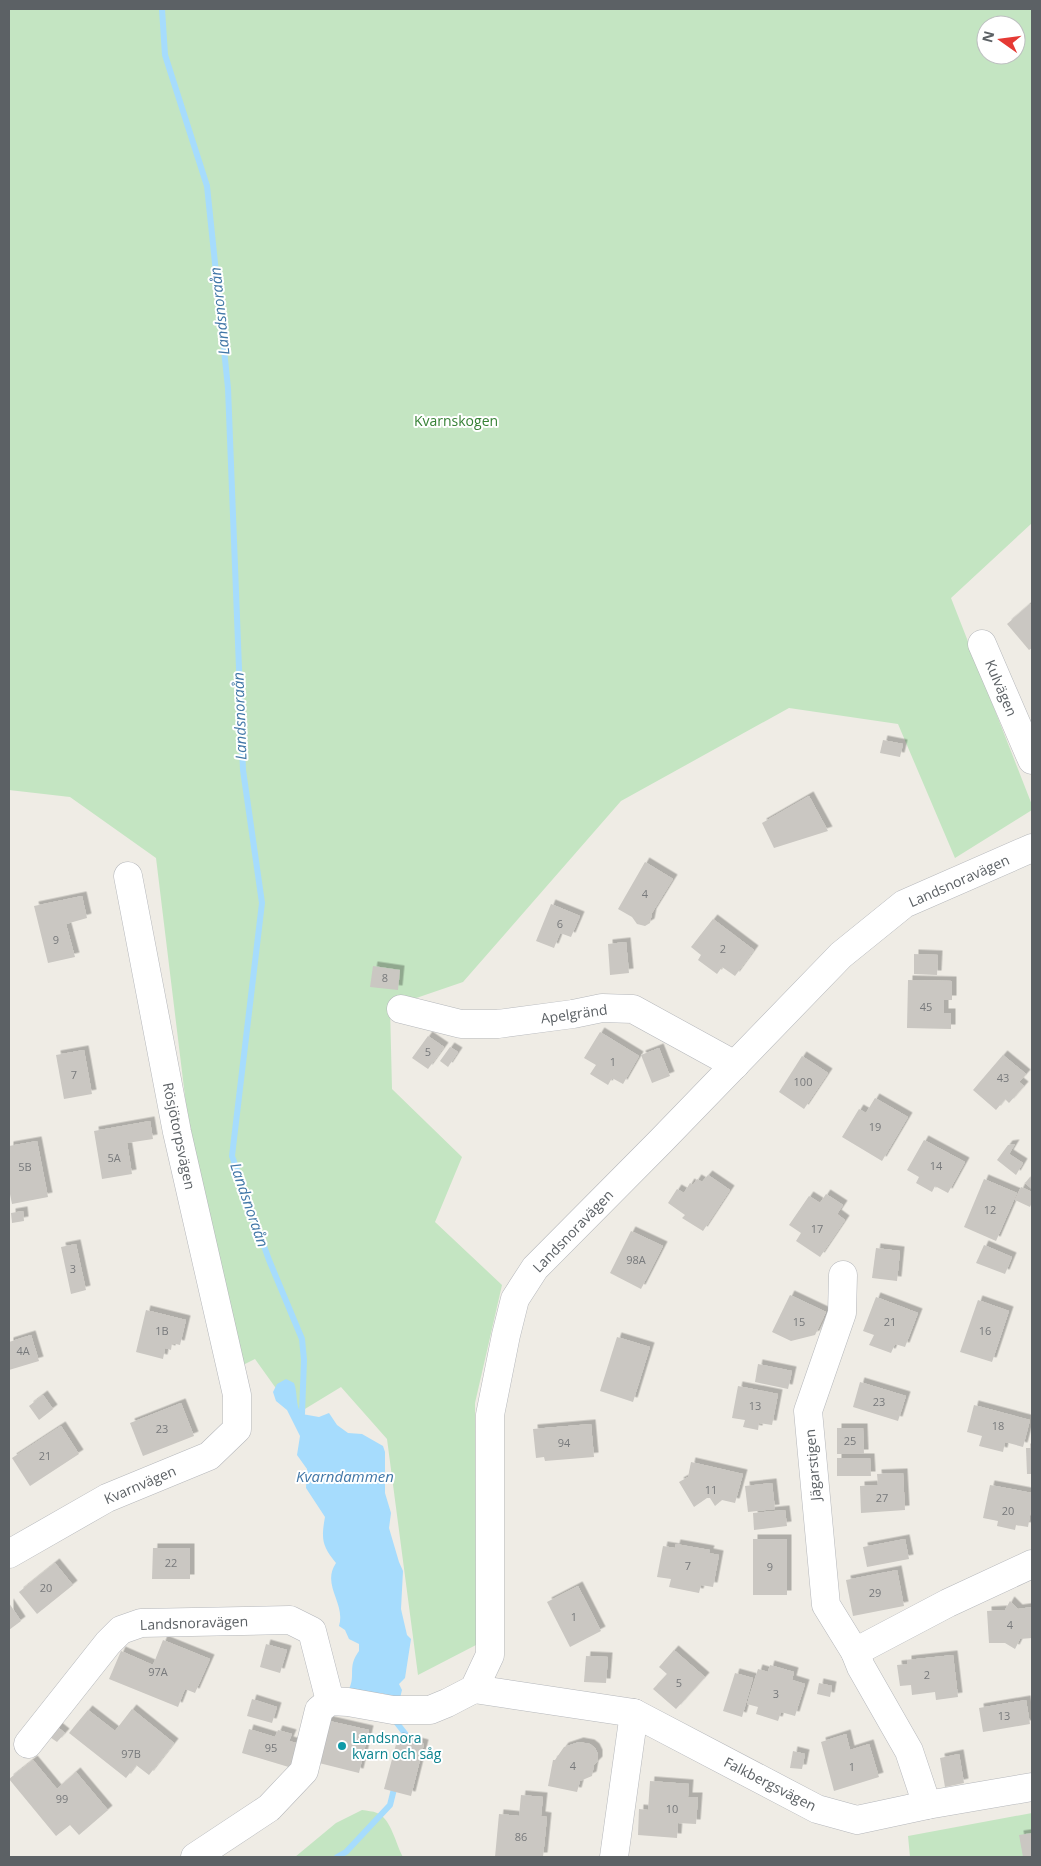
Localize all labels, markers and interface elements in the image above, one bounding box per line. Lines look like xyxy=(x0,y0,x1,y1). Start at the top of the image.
north arrow xyxy=(976,15,1026,65)
text: N xyxy=(977,29,998,45)
water label: Landsnoraån xyxy=(204,266,234,356)
park label: Kvarnskogen xyxy=(414,411,498,430)
street label: Kulvägen xyxy=(981,657,1022,719)
water label: Landsnoraån xyxy=(227,672,251,760)
street label: Landsnoravägen xyxy=(905,850,1012,911)
house number: 4 xyxy=(642,886,649,901)
house number: 6 xyxy=(557,916,563,931)
house number: 9 xyxy=(53,932,59,947)
house number: 2 xyxy=(720,941,726,956)
house number: 8 xyxy=(382,970,388,985)
street label: Apelgränd xyxy=(539,999,608,1028)
house number: 45 xyxy=(920,999,932,1014)
house number: 5 xyxy=(425,1044,431,1059)
house number: 1 xyxy=(610,1054,616,1069)
house number: 7 xyxy=(71,1067,77,1082)
house number: 43 xyxy=(997,1070,1009,1085)
house number: 100 xyxy=(794,1074,812,1089)
street label: Rösjötorpsvägen xyxy=(159,1081,200,1191)
house number: 19 xyxy=(869,1119,881,1134)
house number: 5A xyxy=(107,1150,121,1165)
house number: 14 xyxy=(930,1158,943,1173)
house number: 5B xyxy=(18,1159,32,1174)
water label: Landsnoraån xyxy=(226,1160,274,1250)
street label: Landsnoravägen xyxy=(528,1185,617,1276)
house number: 12 xyxy=(984,1202,996,1217)
house number: 17 xyxy=(811,1221,823,1236)
house number: 98A xyxy=(626,1252,646,1267)
house number: 3 xyxy=(70,1261,76,1276)
house number: 15 xyxy=(793,1314,805,1329)
house number: 21 xyxy=(884,1314,896,1329)
house number: 1B xyxy=(155,1323,169,1338)
house number: 16 xyxy=(979,1323,991,1338)
house number: 4A xyxy=(16,1343,30,1358)
house number: 23 xyxy=(873,1394,885,1409)
house number: 13 xyxy=(749,1398,761,1413)
house number: 18 xyxy=(992,1418,1004,1433)
house number: 23 xyxy=(156,1421,168,1436)
street label: Jägarstigen xyxy=(800,1428,825,1504)
house number: 25 xyxy=(844,1433,856,1448)
house number: 94 xyxy=(558,1435,571,1450)
house number: 21 xyxy=(39,1448,51,1463)
street label: Kvarnvägen xyxy=(101,1461,179,1508)
water label: Kvarndammen xyxy=(296,1466,394,1486)
house number: 11 xyxy=(705,1482,717,1497)
house number: 27 xyxy=(876,1490,888,1505)
house number: 20 xyxy=(1002,1503,1014,1518)
house number: 22 xyxy=(165,1555,177,1570)
house number: 7 xyxy=(685,1558,691,1573)
house number: 9 xyxy=(767,1559,773,1574)
house number: 20 xyxy=(40,1580,52,1595)
house number: 29 xyxy=(869,1585,881,1600)
house number: 1 xyxy=(571,1609,577,1624)
street label: Landsnoravägen xyxy=(140,1611,248,1634)
house number: 4 xyxy=(1007,1617,1014,1632)
house number: 97A xyxy=(148,1664,168,1679)
house number: 2 xyxy=(924,1667,930,1682)
house number: 5 xyxy=(676,1675,682,1690)
house number: 3 xyxy=(773,1686,779,1701)
house number: 13 xyxy=(998,1708,1010,1723)
place label: Landsnora kvarn och såg xyxy=(352,1728,442,1763)
house number: 95 xyxy=(265,1740,277,1755)
marker: Landsnora kvarn och såg xyxy=(336,1740,348,1752)
house number: 97B xyxy=(121,1746,141,1761)
street label: Falkbergsvägen xyxy=(721,1752,820,1815)
house number: 4 xyxy=(570,1758,577,1773)
house number: 1 xyxy=(849,1759,855,1774)
house number: 99 xyxy=(56,1791,68,1806)
house number: 10 xyxy=(666,1801,678,1816)
house number: 86 xyxy=(515,1829,527,1844)

